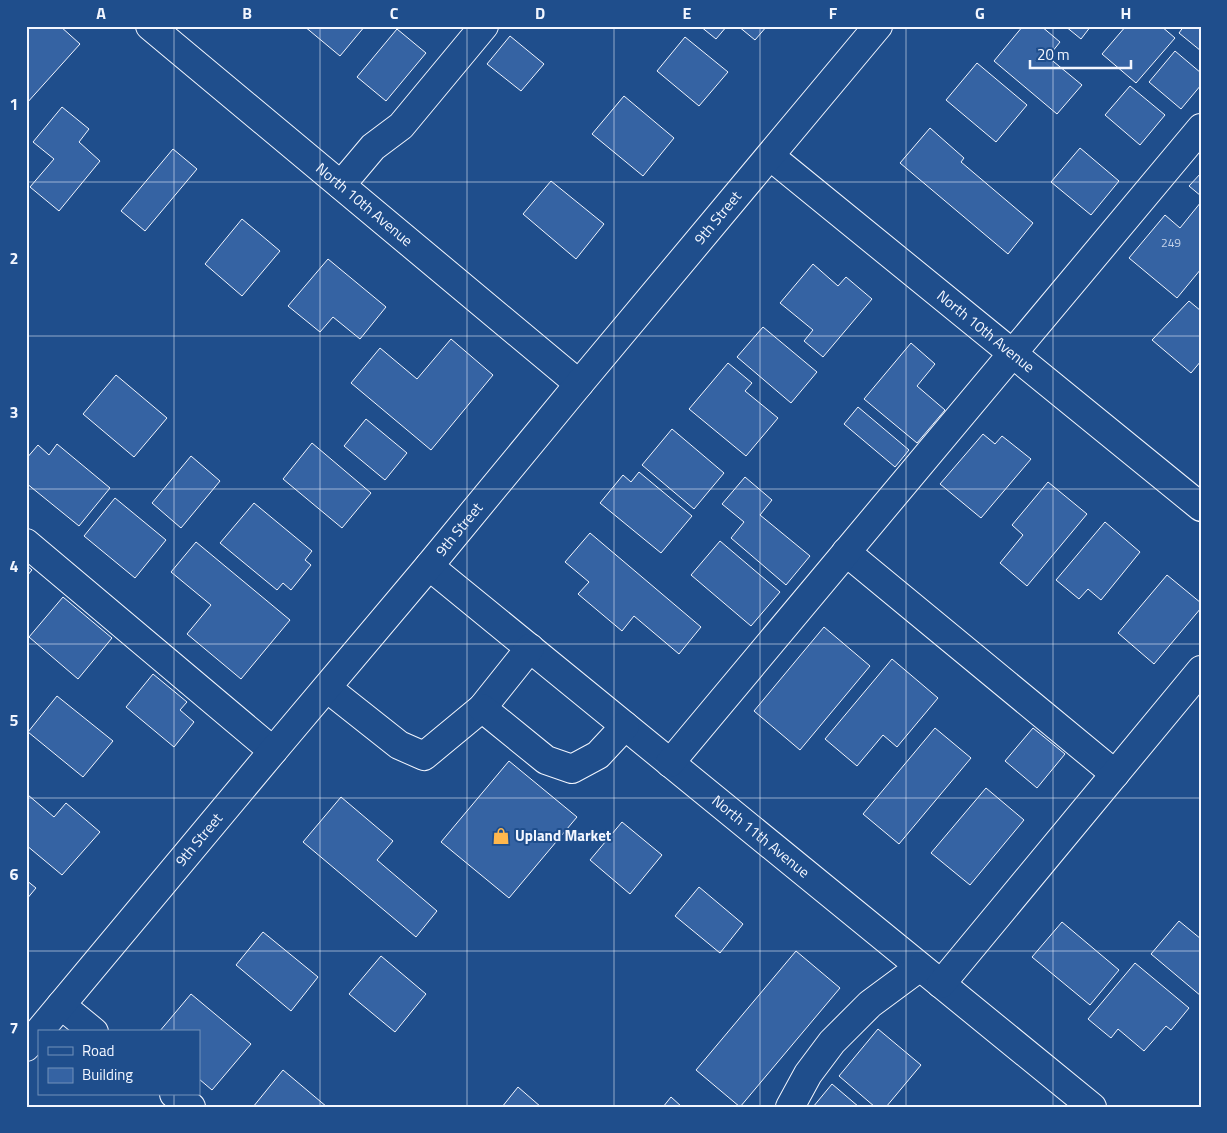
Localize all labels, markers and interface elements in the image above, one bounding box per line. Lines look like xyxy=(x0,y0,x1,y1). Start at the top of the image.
text: A xyxy=(96,1,106,25)
text: B xyxy=(242,1,252,25)
text: C xyxy=(390,1,399,25)
text: D xyxy=(535,1,545,25)
text: E xyxy=(683,1,692,25)
text: F xyxy=(829,1,838,25)
text: G xyxy=(975,1,985,25)
text: H xyxy=(1121,1,1131,25)
scale bar xyxy=(1030,38,1131,70)
text: 20 m xyxy=(1037,43,1070,66)
text: 1 xyxy=(10,92,18,116)
street label: North 10th Avenue xyxy=(311,157,418,252)
street label: 9th Street xyxy=(688,185,747,249)
house number: 249 xyxy=(1161,233,1181,252)
text: 2 xyxy=(10,246,18,270)
street label: North 10th Avenue xyxy=(932,284,1040,378)
text: 3 xyxy=(10,400,18,424)
street label: 9th Street xyxy=(430,497,488,561)
text: 4 xyxy=(10,554,19,578)
text: 5 xyxy=(10,708,19,732)
street label: North 11th Avenue xyxy=(707,789,815,883)
street label: 9th Street xyxy=(169,807,228,871)
place label: Upland Market xyxy=(515,824,612,847)
shop icon: Upland Market xyxy=(491,826,511,846)
text: 6 xyxy=(10,862,19,886)
text: 7 xyxy=(10,1016,18,1040)
legend xyxy=(38,1030,200,1096)
text: Road xyxy=(82,1039,114,1062)
text: Building xyxy=(82,1063,133,1086)

